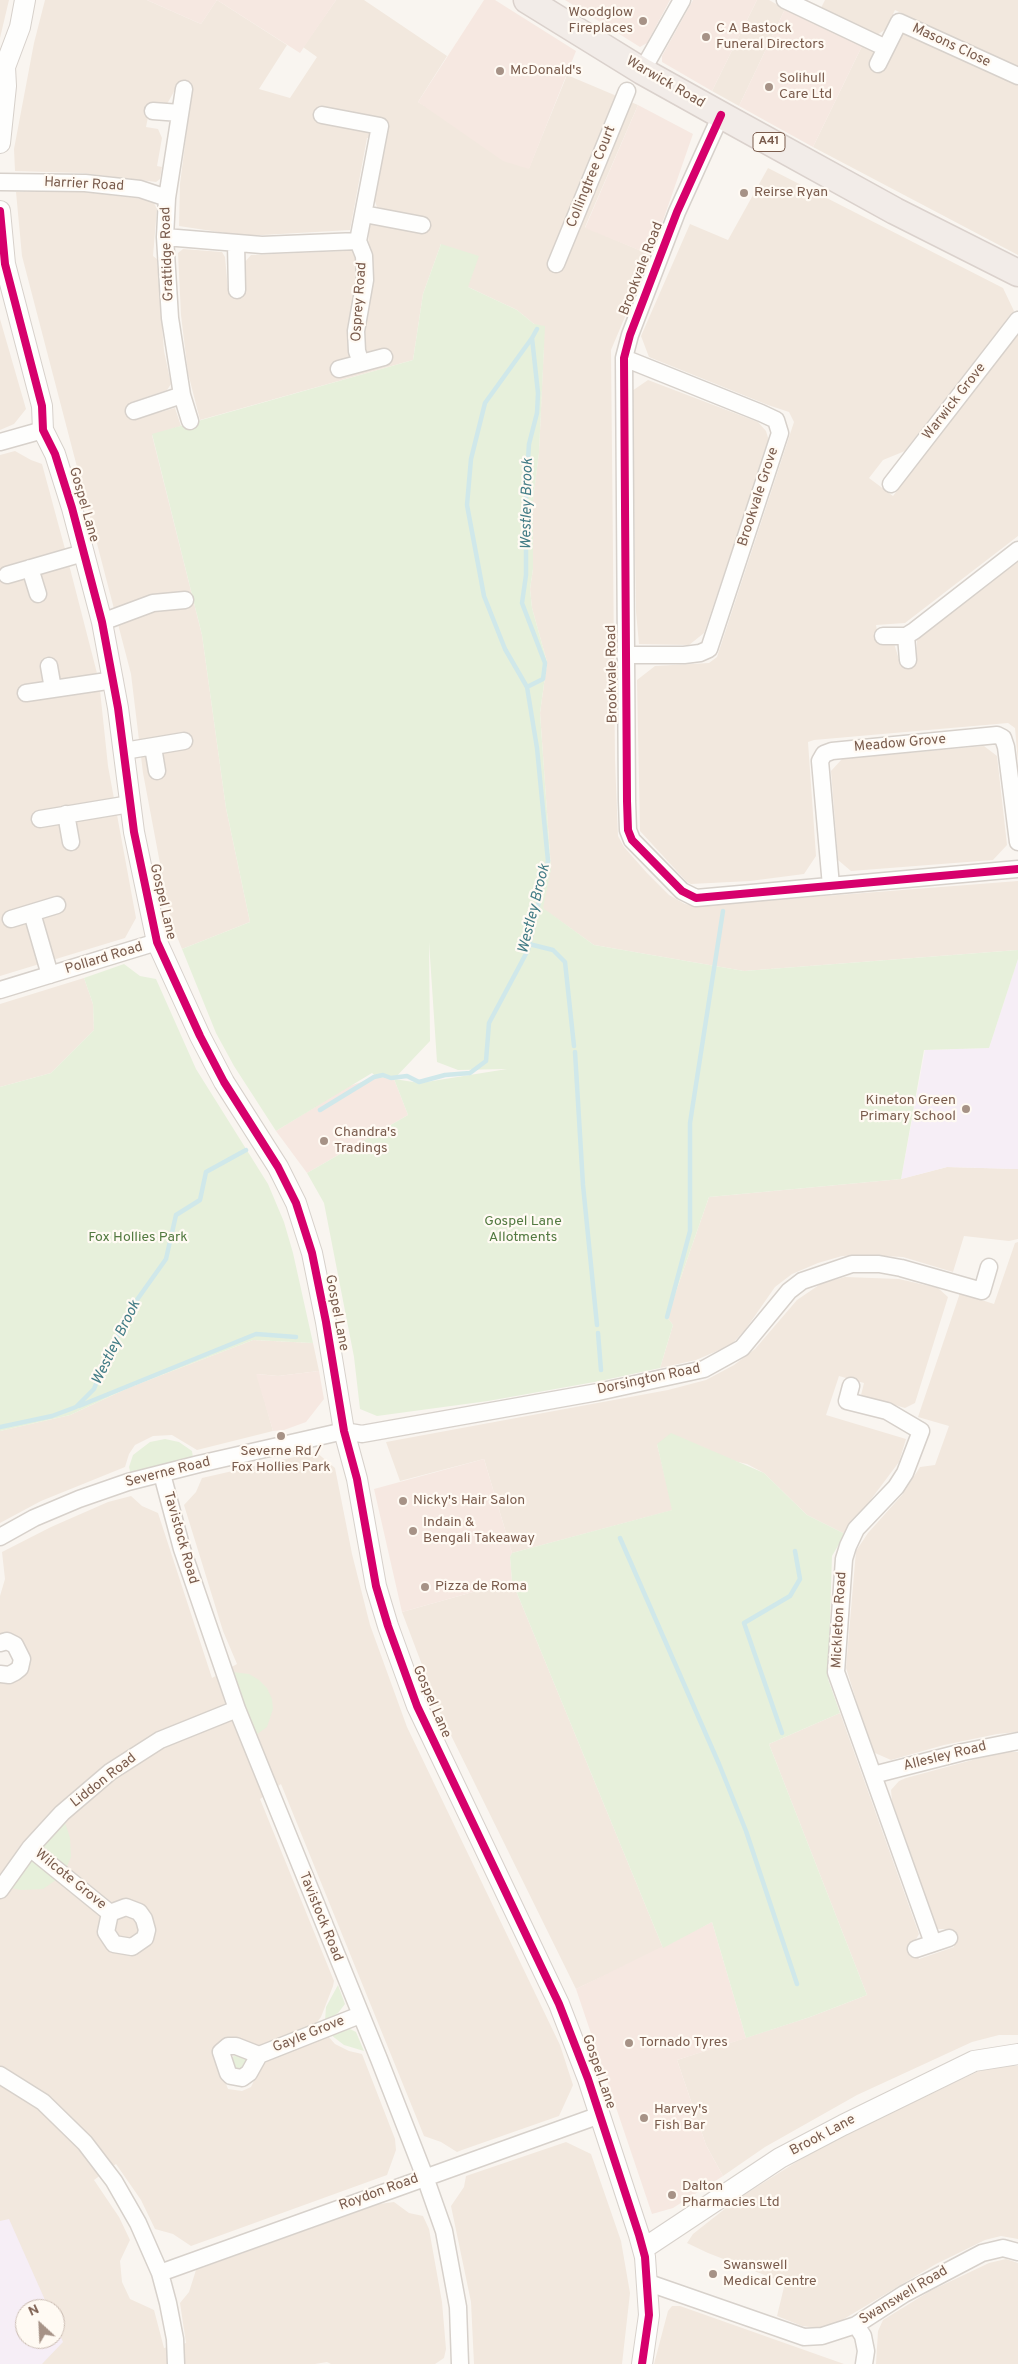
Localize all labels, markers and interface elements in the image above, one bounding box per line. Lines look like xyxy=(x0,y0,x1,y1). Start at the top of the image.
place label: Woodglow Fireplaces xyxy=(568,5,633,38)
marker: Woodglow Fireplaces xyxy=(637,15,649,27)
place label: C A Bastock Funeral Directors xyxy=(716,21,824,54)
street label: Masons Close xyxy=(909,21,993,71)
marker: C A Bastock Funeral Directors xyxy=(700,31,712,43)
street label: Warwick Road xyxy=(623,54,707,112)
place label: McDonald's xyxy=(510,63,582,79)
marker: McDonald's xyxy=(494,65,506,77)
place label: Solihull Care Ltd xyxy=(779,71,832,104)
marker: Solihull Care Ltd xyxy=(763,81,775,93)
street label: Collingtree Court xyxy=(564,124,620,230)
road number: A41 xyxy=(753,132,785,152)
street label: Harrier Road xyxy=(44,175,124,195)
place label: Reirse Ryan xyxy=(754,185,828,201)
marker: Reirse Ryan xyxy=(738,187,750,199)
street label: Grattidge Road xyxy=(158,206,178,302)
street label: Brookvale Road xyxy=(617,220,667,318)
street label: Osprey Road xyxy=(349,262,371,342)
street label: Warwick Grove xyxy=(920,360,990,444)
street label: Brookvale Grove xyxy=(735,445,783,549)
water label: Westley Brook xyxy=(518,458,538,550)
street label: Gospel Lane xyxy=(64,465,102,545)
street label: Brookvale Road xyxy=(604,625,622,723)
street label: Meadow Grove xyxy=(853,732,947,756)
street label: Gospel Lane xyxy=(145,862,179,942)
water label: Westley Brook xyxy=(515,862,555,956)
street label: Pollard Road xyxy=(63,939,145,979)
place label: Kineton Green Primary School xyxy=(860,1093,956,1126)
marker: Kineton Green Primary School xyxy=(960,1103,972,1115)
place label: Chandra's Tradings xyxy=(334,1125,397,1158)
marker: Chandra's Tradings xyxy=(318,1135,330,1147)
park label: Gospel Lane Allotments xyxy=(484,1214,562,1246)
park label: Fox Hollies Park xyxy=(88,1230,188,1246)
street label: Gospel Lane xyxy=(320,1273,352,1353)
water label: Westley Brook xyxy=(89,1298,145,1388)
street label: Dorsington Road xyxy=(596,1361,702,1399)
marker: Severne Rd / Fox Hollies Park xyxy=(275,1430,287,1442)
place label: Severne Rd / Fox Hollies Park xyxy=(231,1444,331,1476)
street label: Severne Road xyxy=(124,1454,212,1492)
street label: Tavistock Road xyxy=(159,1490,201,1586)
place label: Nicky's Hair Salon xyxy=(413,1493,525,1509)
marker: Nicky's Hair Salon xyxy=(397,1495,409,1507)
place label: Indain & Bengali Takeaway xyxy=(423,1515,535,1548)
marker: Indain & Bengali Takeaway xyxy=(407,1525,419,1537)
street label: Mickleton Road xyxy=(829,1571,851,1669)
place label: Pizza de Roma xyxy=(435,1579,527,1595)
marker: Pizza de Roma xyxy=(419,1581,431,1593)
street label: Gospel Lane xyxy=(408,1663,454,1741)
street label: Allesley Road xyxy=(902,1739,988,1775)
street label: Liddon Road xyxy=(68,1750,140,1812)
street label: Wilcote Grove xyxy=(31,1846,109,1914)
street label: Tavistock Road xyxy=(294,1870,346,1964)
street label: Gayle Grove xyxy=(271,2013,347,2057)
street label: Gospel Lane xyxy=(577,2033,619,2111)
place label: Tornado Tyres xyxy=(639,2035,728,2051)
marker: Tornado Tyres xyxy=(623,2037,635,2049)
place label: Harvey's Fish Bar xyxy=(654,2102,708,2134)
marker: Harvey's Fish Bar xyxy=(638,2112,650,2124)
street label: Brook Lane xyxy=(787,2112,859,2160)
street label: Roydon Road xyxy=(337,2171,421,2215)
place label: Dalton Pharmacies Ltd xyxy=(682,2179,780,2212)
marker: Dalton Pharmacies Ltd xyxy=(666,2189,678,2201)
place label: Swanswell Medical Centre xyxy=(723,2258,817,2290)
street label: Swanswell Road xyxy=(857,2263,951,2329)
marker: Swanswell Medical Centre xyxy=(707,2268,719,2280)
north arrow xyxy=(15,2299,65,2349)
text: N xyxy=(26,2301,42,2321)

